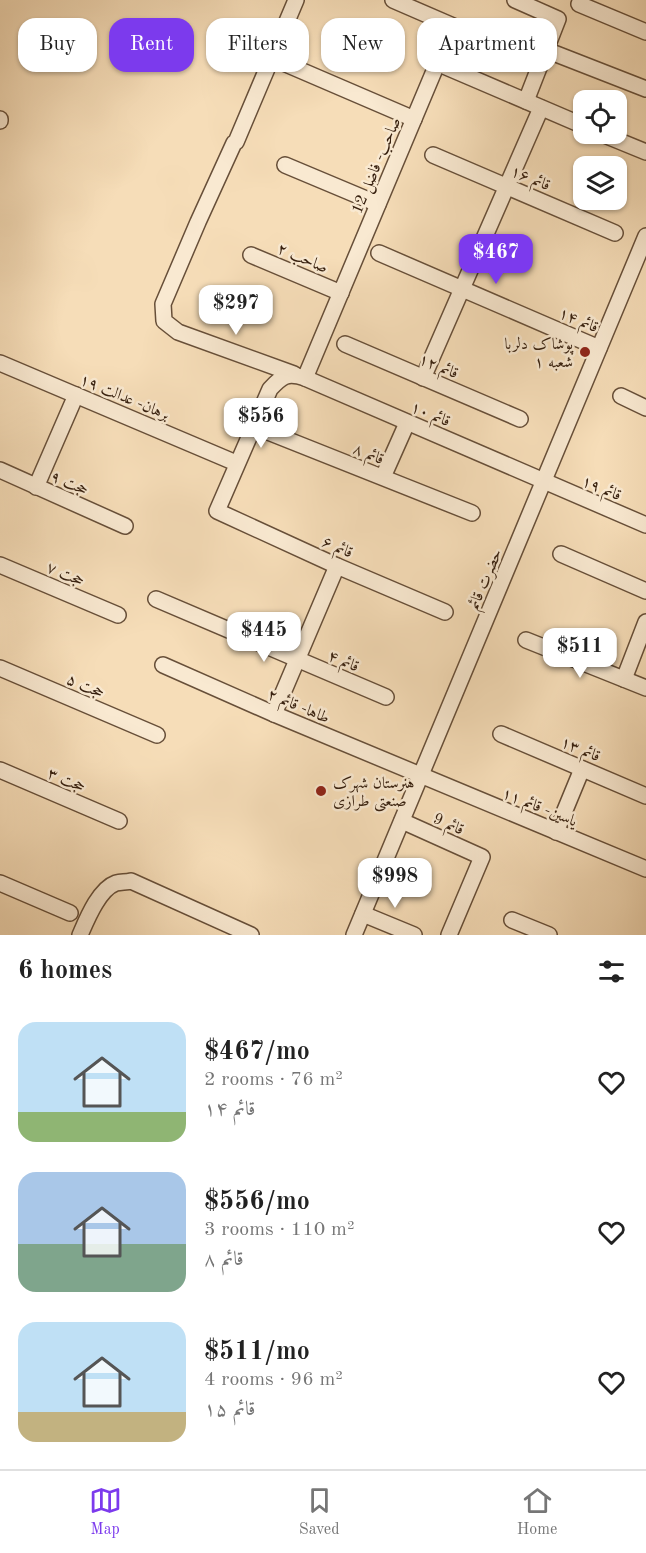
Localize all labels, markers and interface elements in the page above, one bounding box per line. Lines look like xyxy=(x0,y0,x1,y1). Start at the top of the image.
chip: Buy xyxy=(18,18,97,72)
chip: Rent xyxy=(109,18,194,72)
chip: Filters xyxy=(206,18,309,72)
chip: New xyxy=(321,18,405,72)
chip: Apartment xyxy=(417,18,557,72)
map controls xyxy=(573,90,627,210)
button: locate xyxy=(573,90,627,144)
street label: صاحب- فاضل 12 xyxy=(349,115,406,217)
button: layers xyxy=(573,156,627,210)
street label: قائم ۱۶ xyxy=(506,163,553,199)
pin: $467 xyxy=(460,234,532,285)
street label: صاحب ۲ xyxy=(274,241,330,278)
text: $467 xyxy=(473,243,519,263)
pin: $297 xyxy=(200,285,272,336)
text: $297 xyxy=(213,294,259,314)
street label: قائم ۱۴ xyxy=(554,305,601,341)
place label: پوشاک دلربا شعبه ۱ xyxy=(505,336,574,371)
marker: پوشاک دلربا شعبه ۱ xyxy=(578,345,592,359)
street label: قائم ۱۲ xyxy=(414,351,461,387)
street label: برهان- عدالت ۱۹ xyxy=(77,372,171,424)
pin: $556 xyxy=(225,398,297,449)
street label: قائم ۱۰ xyxy=(406,399,453,435)
text: $556 xyxy=(238,407,284,427)
street label: قائم ۸ xyxy=(349,441,386,473)
street label: حجت ۹ xyxy=(48,469,90,499)
street label: قائم ۱۹ xyxy=(577,473,624,509)
street label: قائم ۶ xyxy=(317,533,355,566)
street label: حضرت قائم xyxy=(465,546,510,615)
street label: حجت ۷ xyxy=(44,560,86,590)
pin: $445 xyxy=(228,612,300,663)
text: $445 xyxy=(241,621,287,641)
pin: $511 xyxy=(544,628,616,679)
text: $511 xyxy=(557,637,603,657)
street label: قائم ۴ xyxy=(324,647,361,680)
street label: حجت ۵ xyxy=(64,672,106,702)
street label: طاها- قائم ۲ xyxy=(263,686,332,732)
street label: قائم ۱۳ xyxy=(556,734,603,770)
street label: حجت ۳ xyxy=(45,766,87,796)
place label: هنرستان شهرک صنعتی طرازی xyxy=(333,775,415,812)
marker: هنرستان شهرک صنعتی طرازی xyxy=(314,784,328,798)
street label: یاسین- قائم ۱۱ xyxy=(498,785,580,835)
street label: قائم 9 xyxy=(428,810,466,843)
pin: $998 xyxy=(359,858,431,909)
text: $998 xyxy=(372,867,418,887)
icon: filters xyxy=(595,955,628,988)
text: 6 homes xyxy=(18,958,112,984)
text: $467/mo xyxy=(204,1039,310,1065)
icon: home xyxy=(66,1046,138,1118)
icon: heart xyxy=(595,1066,628,1099)
text: 2 rooms · 76 m² xyxy=(204,1070,343,1090)
text: قائم ۱۴ xyxy=(204,1100,255,1120)
text: $556/mo xyxy=(204,1189,310,1215)
icon: home xyxy=(66,1196,138,1268)
icon: heart xyxy=(595,1216,628,1249)
text: 3 rooms · 110 m² xyxy=(204,1220,354,1240)
text: قائم ۸ xyxy=(204,1250,244,1270)
text: $511/mo xyxy=(204,1339,310,1365)
icon: home xyxy=(66,1346,138,1418)
icon: heart xyxy=(595,1366,628,1399)
text: 4 rooms · 96 m² xyxy=(204,1370,343,1390)
text: قائم ۱۵ xyxy=(204,1400,255,1420)
tab: Map xyxy=(89,1484,122,1540)
tab: Saved xyxy=(299,1484,340,1540)
tab: Home xyxy=(517,1484,557,1540)

